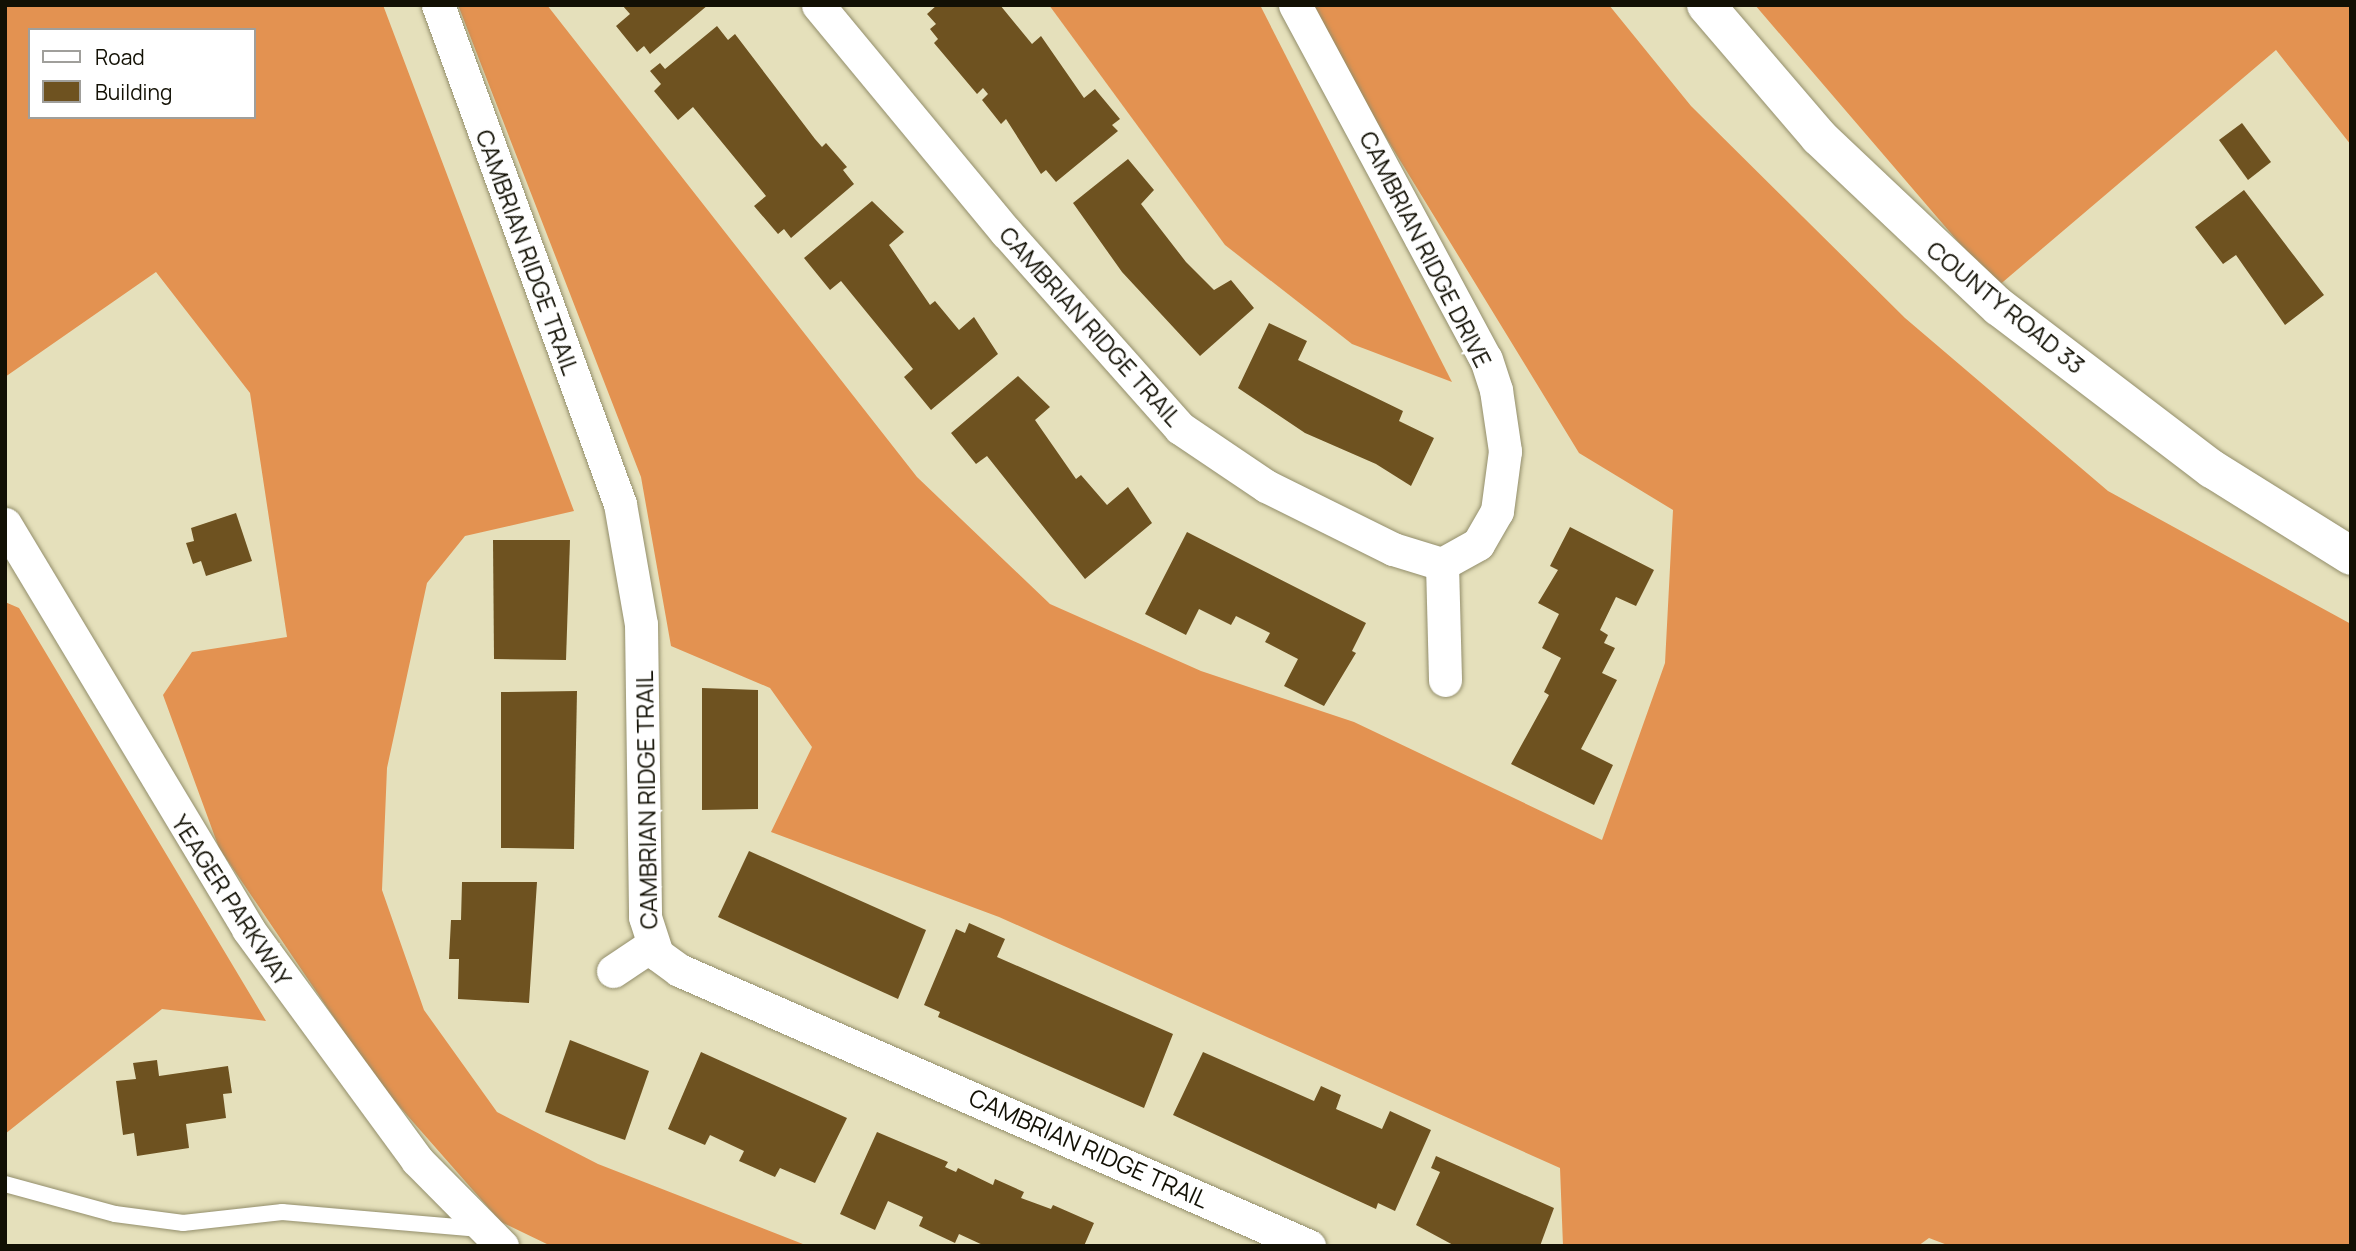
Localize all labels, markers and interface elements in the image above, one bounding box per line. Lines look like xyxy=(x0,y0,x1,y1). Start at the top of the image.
legend xyxy=(28,28,256,119)
text: Road xyxy=(95,43,145,71)
text: Building xyxy=(95,78,172,106)
street label: CAMBRIAN RIDGE TRAIL xyxy=(470,126,586,378)
street label: CAMBRIAN RIDGE DRIVE xyxy=(1354,126,1498,372)
street label: CAMBRIAN RIDGE TRAIL xyxy=(994,220,1188,432)
street label: COUNTY ROAD 33 xyxy=(1921,234,2091,380)
street label: CAMBRIAN RIDGE TRAIL xyxy=(629,670,663,930)
street label: YEAGER PARKWAY xyxy=(166,809,298,991)
street label: CAMBRIAN RIDGE TRAIL xyxy=(965,1082,1213,1214)

